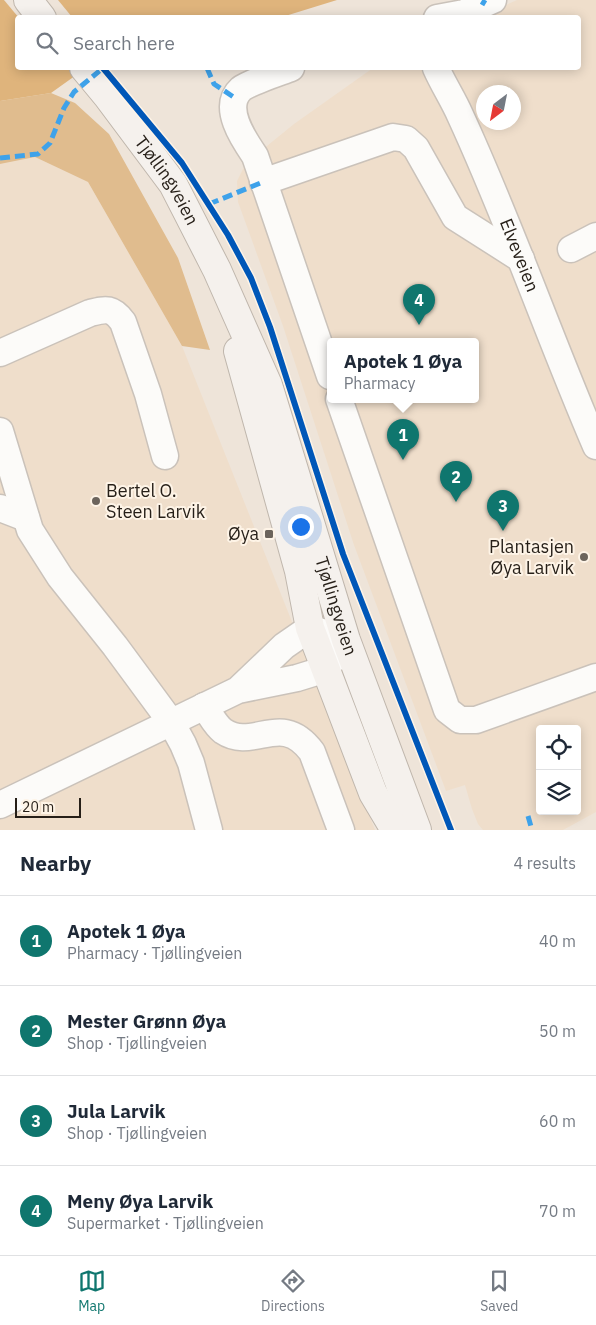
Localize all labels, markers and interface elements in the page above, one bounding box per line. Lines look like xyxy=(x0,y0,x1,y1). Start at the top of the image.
search box xyxy=(15,15,581,70)
icon: search xyxy=(33,29,61,57)
text: Search here xyxy=(73,31,175,55)
north arrow xyxy=(476,85,521,130)
street label: Tjøllingveien xyxy=(130,131,204,229)
street label: Elveveien xyxy=(495,215,545,295)
pin: 4 xyxy=(403,284,435,325)
popup xyxy=(327,338,479,403)
text: Apotek 1 Øya xyxy=(344,349,462,373)
text: Pharmacy xyxy=(344,373,415,393)
pin: 1 xyxy=(387,419,419,460)
pin: 2 xyxy=(440,461,472,502)
place label: Bertel O. Steen Larvik xyxy=(106,479,206,523)
pin: 3 xyxy=(487,490,519,531)
marker: Bertel O. Steen Larvik xyxy=(90,495,102,507)
your location xyxy=(288,514,314,540)
place label: Øya xyxy=(228,522,259,545)
marker: Øya xyxy=(263,528,275,540)
place label: Plantasjen Øya Larvik xyxy=(489,535,575,579)
marker: Plantasjen Øya Larvik xyxy=(578,551,590,563)
street label: Tjøllingveien xyxy=(310,554,363,659)
map controls xyxy=(536,725,581,815)
button: locate xyxy=(536,725,581,770)
button: layers xyxy=(536,770,581,815)
scale bar xyxy=(15,795,81,818)
text: 20 m xyxy=(22,798,54,816)
text: Nearby xyxy=(20,849,91,877)
text: 4 results xyxy=(513,853,576,873)
text: Apotek 1 Øya xyxy=(67,919,186,943)
text: 1 xyxy=(31,931,41,951)
text: 40 m xyxy=(539,931,576,951)
text: Pharmacy · Tjøllingveien xyxy=(67,943,242,963)
text: Mester Grønn Øya xyxy=(67,1009,226,1033)
text: 2 xyxy=(31,1021,41,1041)
text: 50 m xyxy=(539,1021,576,1041)
text: Shop · Tjøllingveien xyxy=(67,1033,207,1053)
text: Jula Larvik xyxy=(67,1099,165,1123)
text: 3 xyxy=(31,1111,41,1131)
text: 60 m xyxy=(539,1111,576,1131)
text: Shop · Tjøllingveien xyxy=(67,1123,207,1143)
text: Meny Øya Larvik xyxy=(67,1189,213,1213)
text: 4 xyxy=(31,1201,41,1221)
text: 70 m xyxy=(539,1201,576,1221)
text: Supermarket · Tjøllingveien xyxy=(67,1213,264,1233)
tab: Map xyxy=(78,1267,106,1315)
tab: Directions xyxy=(261,1267,325,1315)
tab: Saved xyxy=(480,1267,518,1315)

